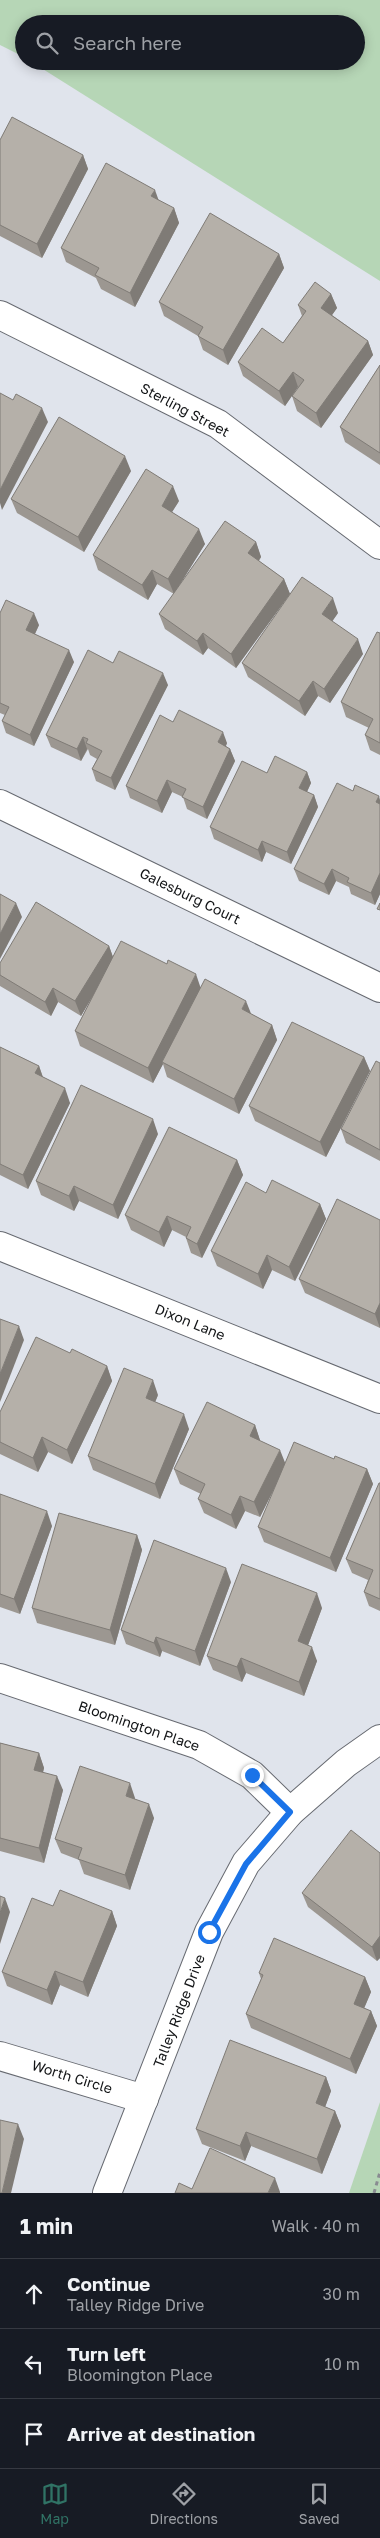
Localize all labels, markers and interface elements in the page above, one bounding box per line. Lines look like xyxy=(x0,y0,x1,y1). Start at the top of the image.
search box xyxy=(15,15,365,70)
icon: search xyxy=(33,29,61,57)
text: Search here xyxy=(73,31,182,54)
street label: Sterling Street xyxy=(138,379,233,440)
street label: Galesburg Court xyxy=(137,864,243,927)
street label: Dixon Lane xyxy=(153,1300,228,1343)
street label: Bloomington Place xyxy=(76,1697,202,1754)
route end xyxy=(241,1764,264,1787)
route start xyxy=(198,1921,221,1944)
street label: Talley Ridge Drive xyxy=(149,1952,208,2070)
street label: Worth Circle xyxy=(30,2056,115,2097)
text: 1 min xyxy=(20,2213,73,2239)
text: Walk · 40 m xyxy=(271,2216,360,2236)
text: Continue xyxy=(67,2272,150,2295)
icon: ahead xyxy=(20,2280,48,2308)
text: 30 m xyxy=(323,2284,360,2304)
text: Talley Ridge Drive xyxy=(67,2295,204,2315)
text: Turn left xyxy=(67,2342,146,2365)
icon: left xyxy=(20,2350,48,2378)
text: 10 m xyxy=(324,2354,360,2374)
text: Bloomington Place xyxy=(67,2365,213,2385)
icon: arrive xyxy=(20,2420,48,2448)
text: Arrive at destination xyxy=(67,2422,255,2445)
tab: Map xyxy=(40,2480,69,2527)
tab: Directions xyxy=(150,2480,218,2527)
tab: Saved xyxy=(299,2480,340,2527)

